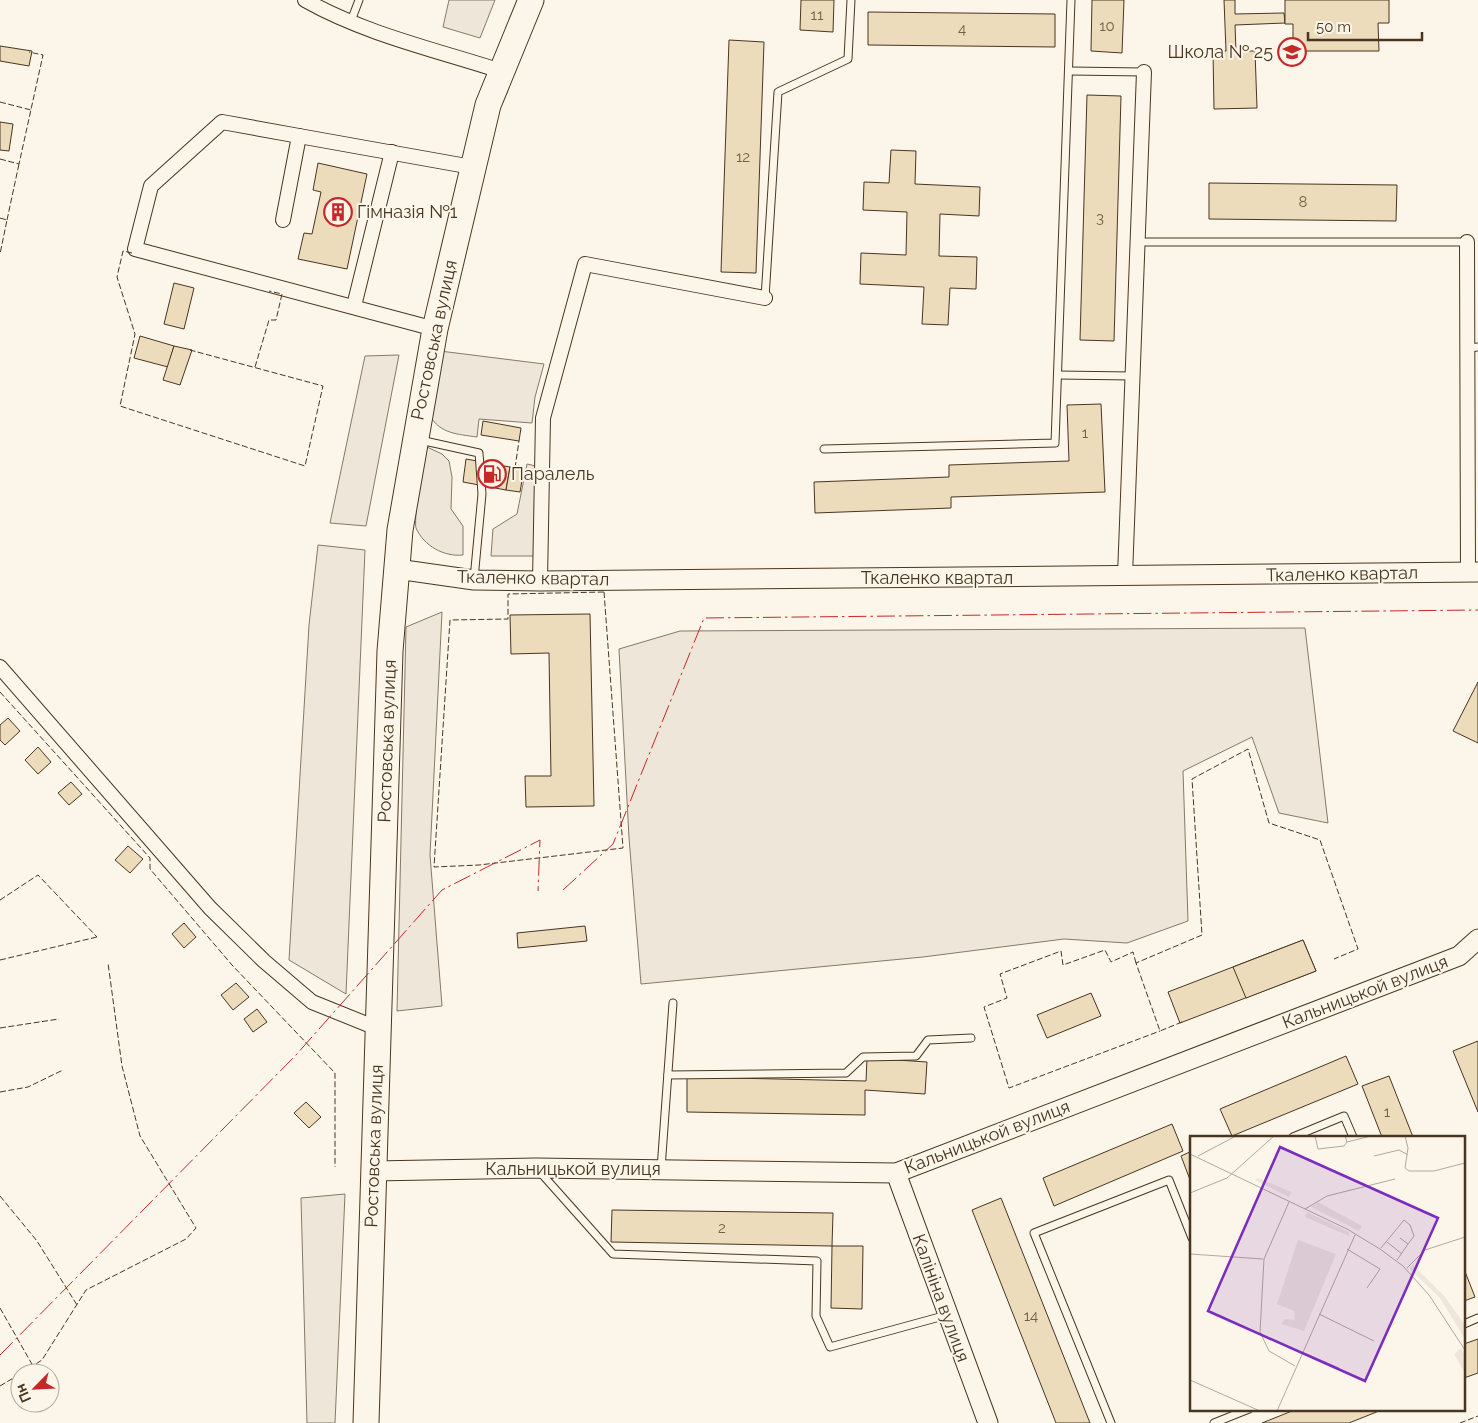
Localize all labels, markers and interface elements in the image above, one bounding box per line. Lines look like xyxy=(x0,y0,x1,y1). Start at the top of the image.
house number: 11 xyxy=(811,6,824,24)
scale bar xyxy=(1308,10,1422,42)
house number: 10 xyxy=(1099,17,1115,35)
text: 50 m xyxy=(1316,18,1351,36)
house number: 4 xyxy=(958,20,966,38)
school or university icon: Школа № 25 xyxy=(1277,37,1307,67)
place label: Школа № 25 xyxy=(1167,41,1273,62)
house number: 12 xyxy=(736,148,750,166)
house number: 8 xyxy=(1299,193,1308,211)
building icon: Гімназія №1 xyxy=(323,197,353,227)
place label: Гімназія №1 xyxy=(357,201,458,222)
house number: 3 xyxy=(1096,209,1104,227)
street label: Ростовська вулиця xyxy=(406,258,461,422)
house number: 1 xyxy=(1082,424,1089,442)
fuel station icon: Паралель xyxy=(477,459,507,489)
place label: Паралель xyxy=(511,463,595,484)
street label: Ткаленко квартал xyxy=(1266,562,1418,585)
street label: Ткаленко квартал xyxy=(457,566,609,589)
street label: Ткаленко квартал xyxy=(861,567,1013,588)
street label: Ростовська вулиця xyxy=(373,659,400,823)
street label: Кальницькой вулиця xyxy=(1279,950,1451,1033)
street label: Ростовська вулиця xyxy=(360,1064,387,1228)
street label: Кальницькой вулиця xyxy=(901,1095,1073,1178)
house number: 1 xyxy=(1384,1103,1391,1121)
inset map xyxy=(1190,1136,1466,1410)
street label: Кальницькой вулиця xyxy=(485,1158,661,1179)
house number: 2 xyxy=(718,1219,726,1237)
street label: Калініна вулиця xyxy=(909,1231,974,1365)
house number: 14 xyxy=(1024,1307,1038,1325)
north arrow xyxy=(10,1363,60,1413)
text: Пн xyxy=(12,1382,34,1405)

